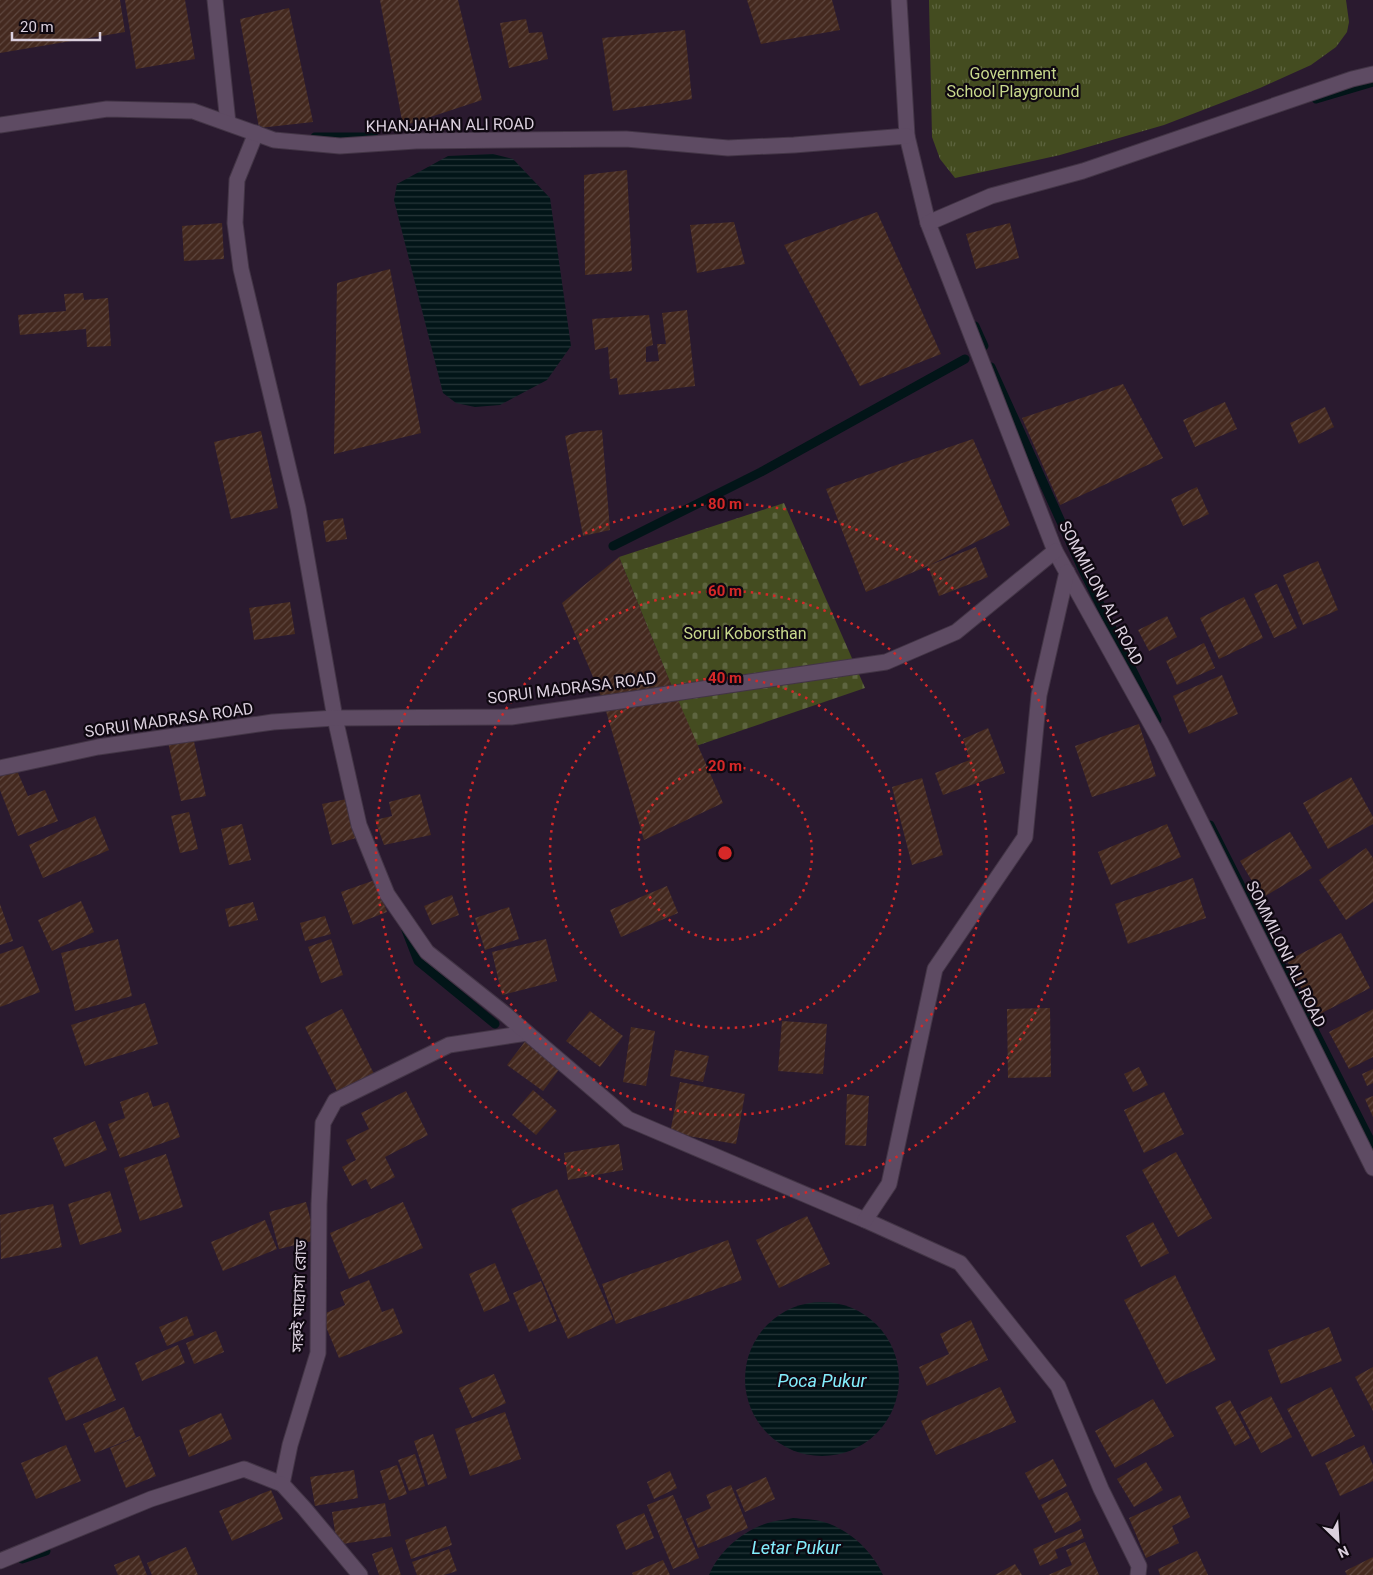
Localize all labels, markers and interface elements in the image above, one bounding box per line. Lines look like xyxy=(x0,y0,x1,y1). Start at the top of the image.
scale bar xyxy=(12,10,100,42)
text: 20 m xyxy=(20,18,54,36)
park label: Government School Playground xyxy=(947,64,1079,101)
street label: KHANJAHAN ALI ROAD xyxy=(365,114,535,136)
text: 80 m xyxy=(708,495,742,513)
street label: SOMMILONI ALI ROAD xyxy=(1055,518,1147,668)
text: 60 m xyxy=(708,582,742,600)
park label: Sorui Koborsthan xyxy=(683,624,807,643)
street label: SORUI MADRASA ROAD xyxy=(486,668,658,708)
text: 40 m xyxy=(708,669,742,687)
street label: SORUI MADRASA ROAD xyxy=(84,699,254,741)
text: 20 m xyxy=(708,757,742,775)
centre of rings xyxy=(716,844,734,862)
street label: SOMMILONI ALI ROAD xyxy=(1242,878,1330,1030)
street label: সরুই মাদ্রাসা রোড xyxy=(288,1239,310,1354)
water label: Poca Pukur xyxy=(778,1370,868,1391)
north arrow xyxy=(1313,1515,1363,1565)
water label: Letar Pukur xyxy=(751,1537,842,1558)
text: N xyxy=(1336,1542,1351,1561)

